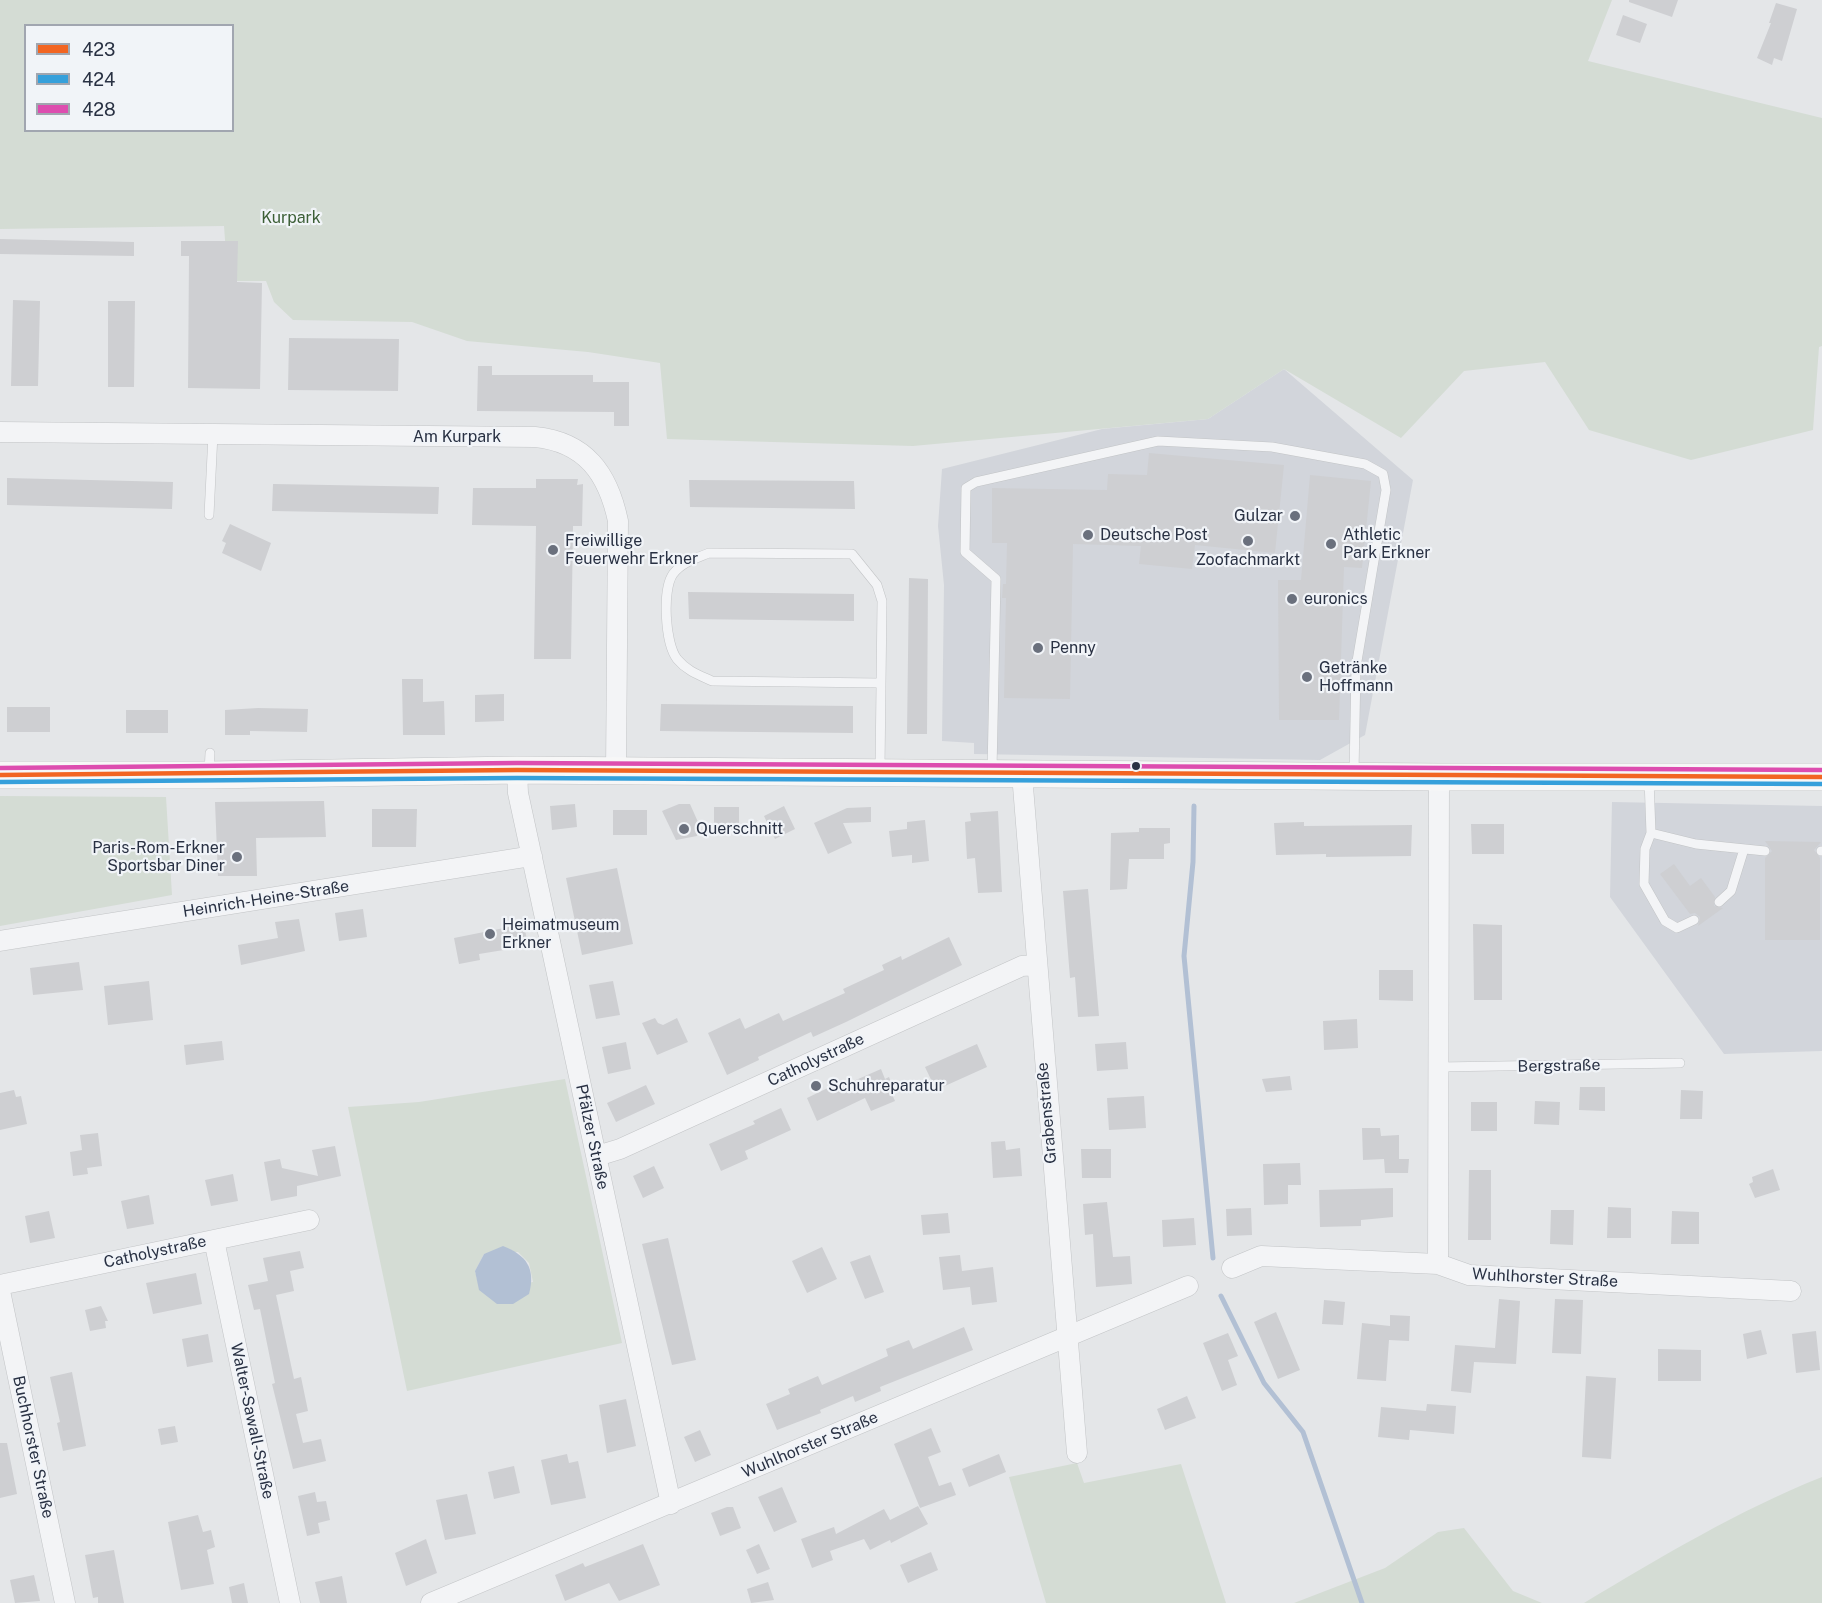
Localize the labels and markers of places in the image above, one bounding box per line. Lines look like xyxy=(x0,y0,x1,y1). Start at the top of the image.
place label: Gulzar xyxy=(1234,506,1283,526)
marker: Gulzar xyxy=(1288,509,1302,523)
place label: Deutsche Post xyxy=(1100,525,1208,545)
place label: Athletic Park Erkner xyxy=(1343,525,1431,563)
marker: Deutsche Post xyxy=(1081,528,1095,542)
place label: Freiwillige Feuerwehr Erkner xyxy=(565,531,698,569)
marker: Zoofachmarkt xyxy=(1241,534,1255,548)
marker: Athletic Park Erkner xyxy=(1324,537,1338,551)
marker: Freiwillige Feuerwehr Erkner xyxy=(546,543,560,557)
place label: Zoofachmarkt xyxy=(1196,550,1300,570)
place label: euronics xyxy=(1304,589,1368,609)
marker: euronics xyxy=(1285,592,1299,606)
place label: Penny xyxy=(1050,638,1096,658)
marker: Penny xyxy=(1031,641,1045,655)
place label: Getränke Hoffmann xyxy=(1319,658,1393,696)
marker: Getränke Hoffmann xyxy=(1300,670,1314,684)
unlabelled marker xyxy=(1130,760,1142,772)
place label: Querschnitt xyxy=(696,819,783,839)
marker: Querschnitt xyxy=(677,822,691,836)
place label: Paris-Rom-Erkner Sportsbar Diner xyxy=(92,838,225,876)
marker: Paris-Rom-Erkner Sportsbar Diner xyxy=(230,850,244,864)
place label: Heimatmuseum Erkner xyxy=(502,915,619,953)
marker: Heimatmuseum Erkner xyxy=(483,927,497,941)
place label: Schuhreparatur xyxy=(828,1076,945,1096)
marker: Schuhreparatur xyxy=(809,1079,823,1093)

